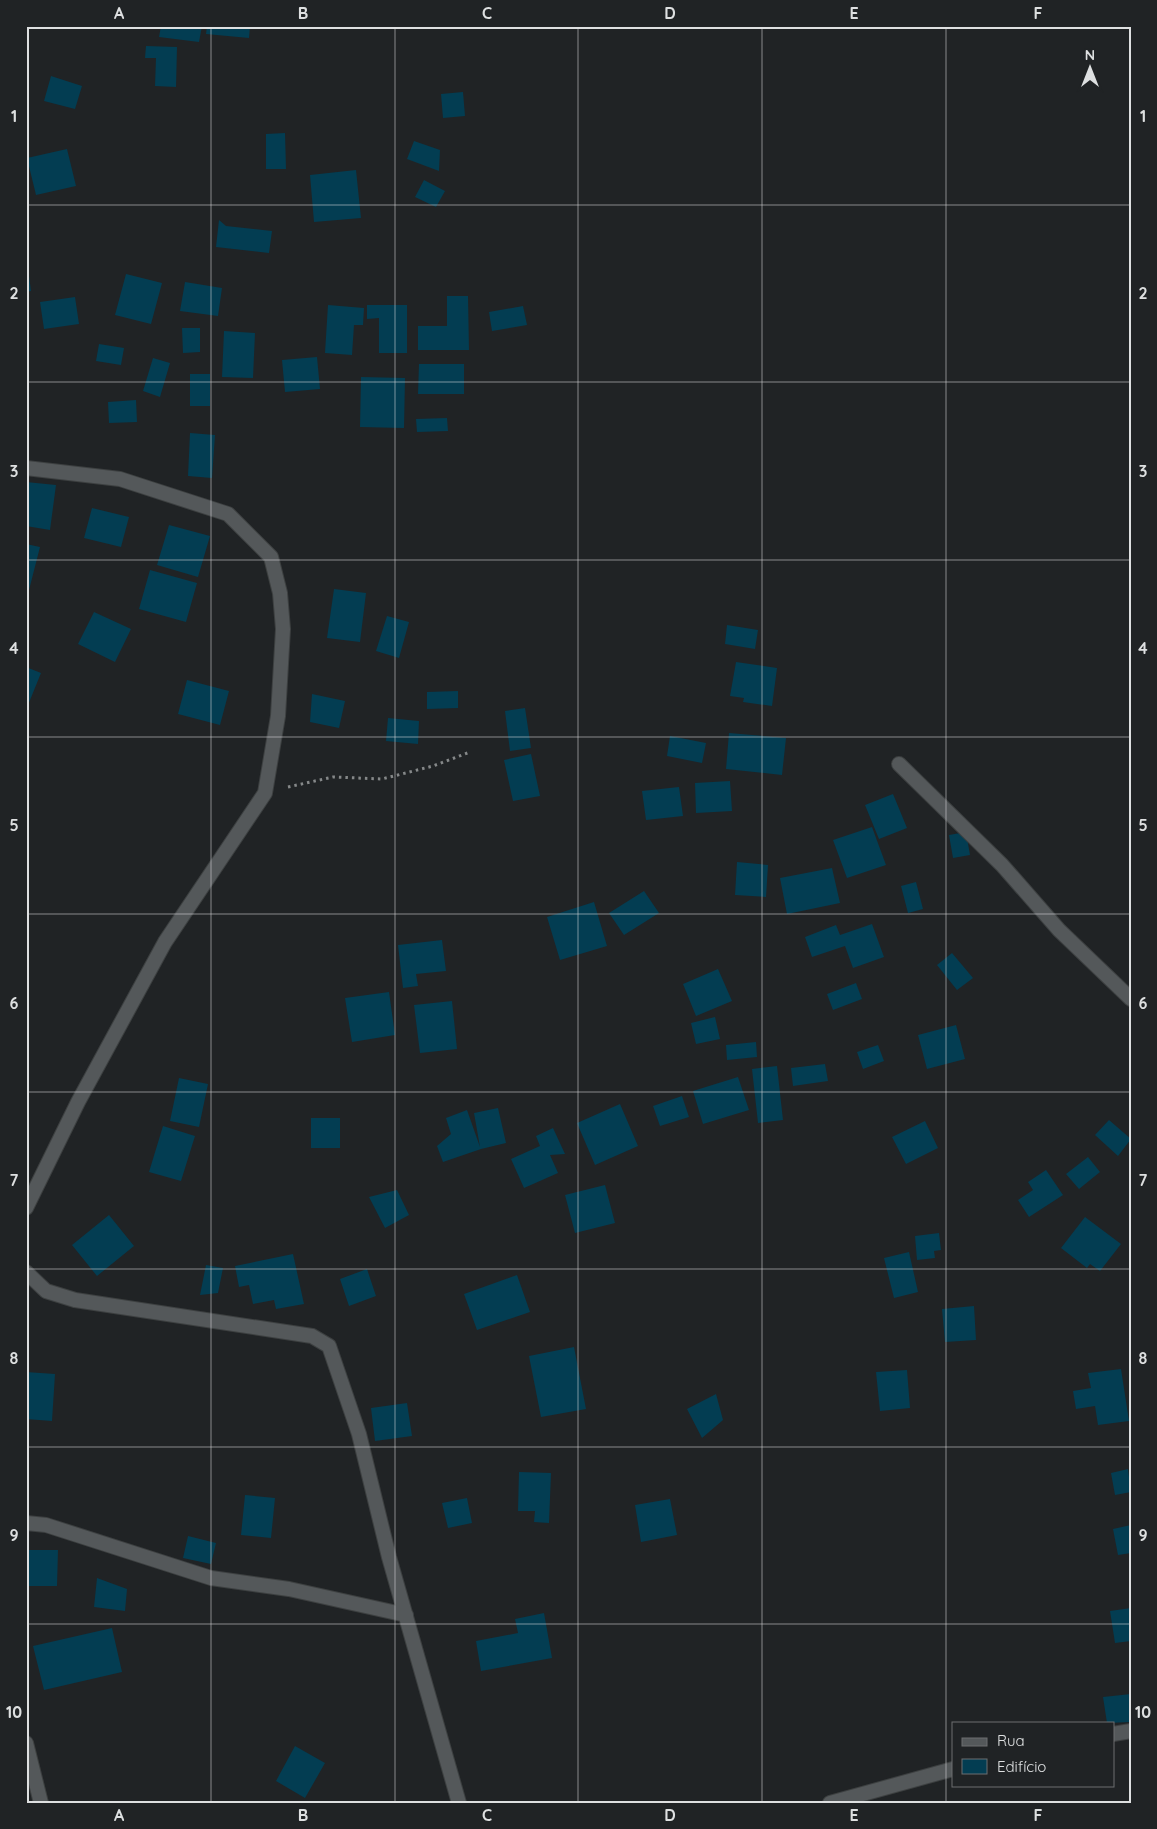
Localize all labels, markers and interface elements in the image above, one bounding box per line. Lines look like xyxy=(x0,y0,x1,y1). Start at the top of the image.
text: A xyxy=(114,3,125,23)
text: B xyxy=(298,3,308,23)
text: C xyxy=(482,3,492,23)
text: D xyxy=(664,3,676,23)
text: E xyxy=(849,3,859,23)
text: F xyxy=(1034,3,1043,23)
north arrow xyxy=(1064,42,1114,92)
text: N xyxy=(1085,46,1095,64)
text: 1 xyxy=(11,106,17,126)
text: 1 xyxy=(1140,106,1146,126)
text: 2 xyxy=(9,283,19,303)
text: 2 xyxy=(1138,283,1148,303)
text: 3 xyxy=(10,461,18,481)
text: 3 xyxy=(1139,461,1147,481)
text: 4 xyxy=(9,638,19,658)
text: 4 xyxy=(1138,638,1148,658)
text: 5 xyxy=(9,815,19,835)
text: 5 xyxy=(1138,815,1148,835)
text: 6 xyxy=(10,993,19,1013)
text: 6 xyxy=(1139,993,1148,1013)
text: 7 xyxy=(10,1170,19,1190)
text: 7 xyxy=(1139,1170,1148,1190)
text: 8 xyxy=(10,1348,19,1368)
text: 8 xyxy=(1139,1348,1148,1368)
text: 9 xyxy=(9,1525,19,1545)
text: 9 xyxy=(1138,1525,1148,1545)
text: 10 xyxy=(6,1702,22,1722)
text: 10 xyxy=(1135,1702,1151,1722)
legend xyxy=(952,1722,1114,1786)
text: Rua xyxy=(997,1731,1025,1750)
text: Edifício xyxy=(997,1757,1046,1776)
text: A xyxy=(114,1805,125,1825)
text: B xyxy=(298,1805,308,1825)
text: C xyxy=(482,1805,492,1825)
text: D xyxy=(664,1805,676,1825)
text: E xyxy=(849,1805,859,1825)
text: F xyxy=(1034,1805,1043,1825)

